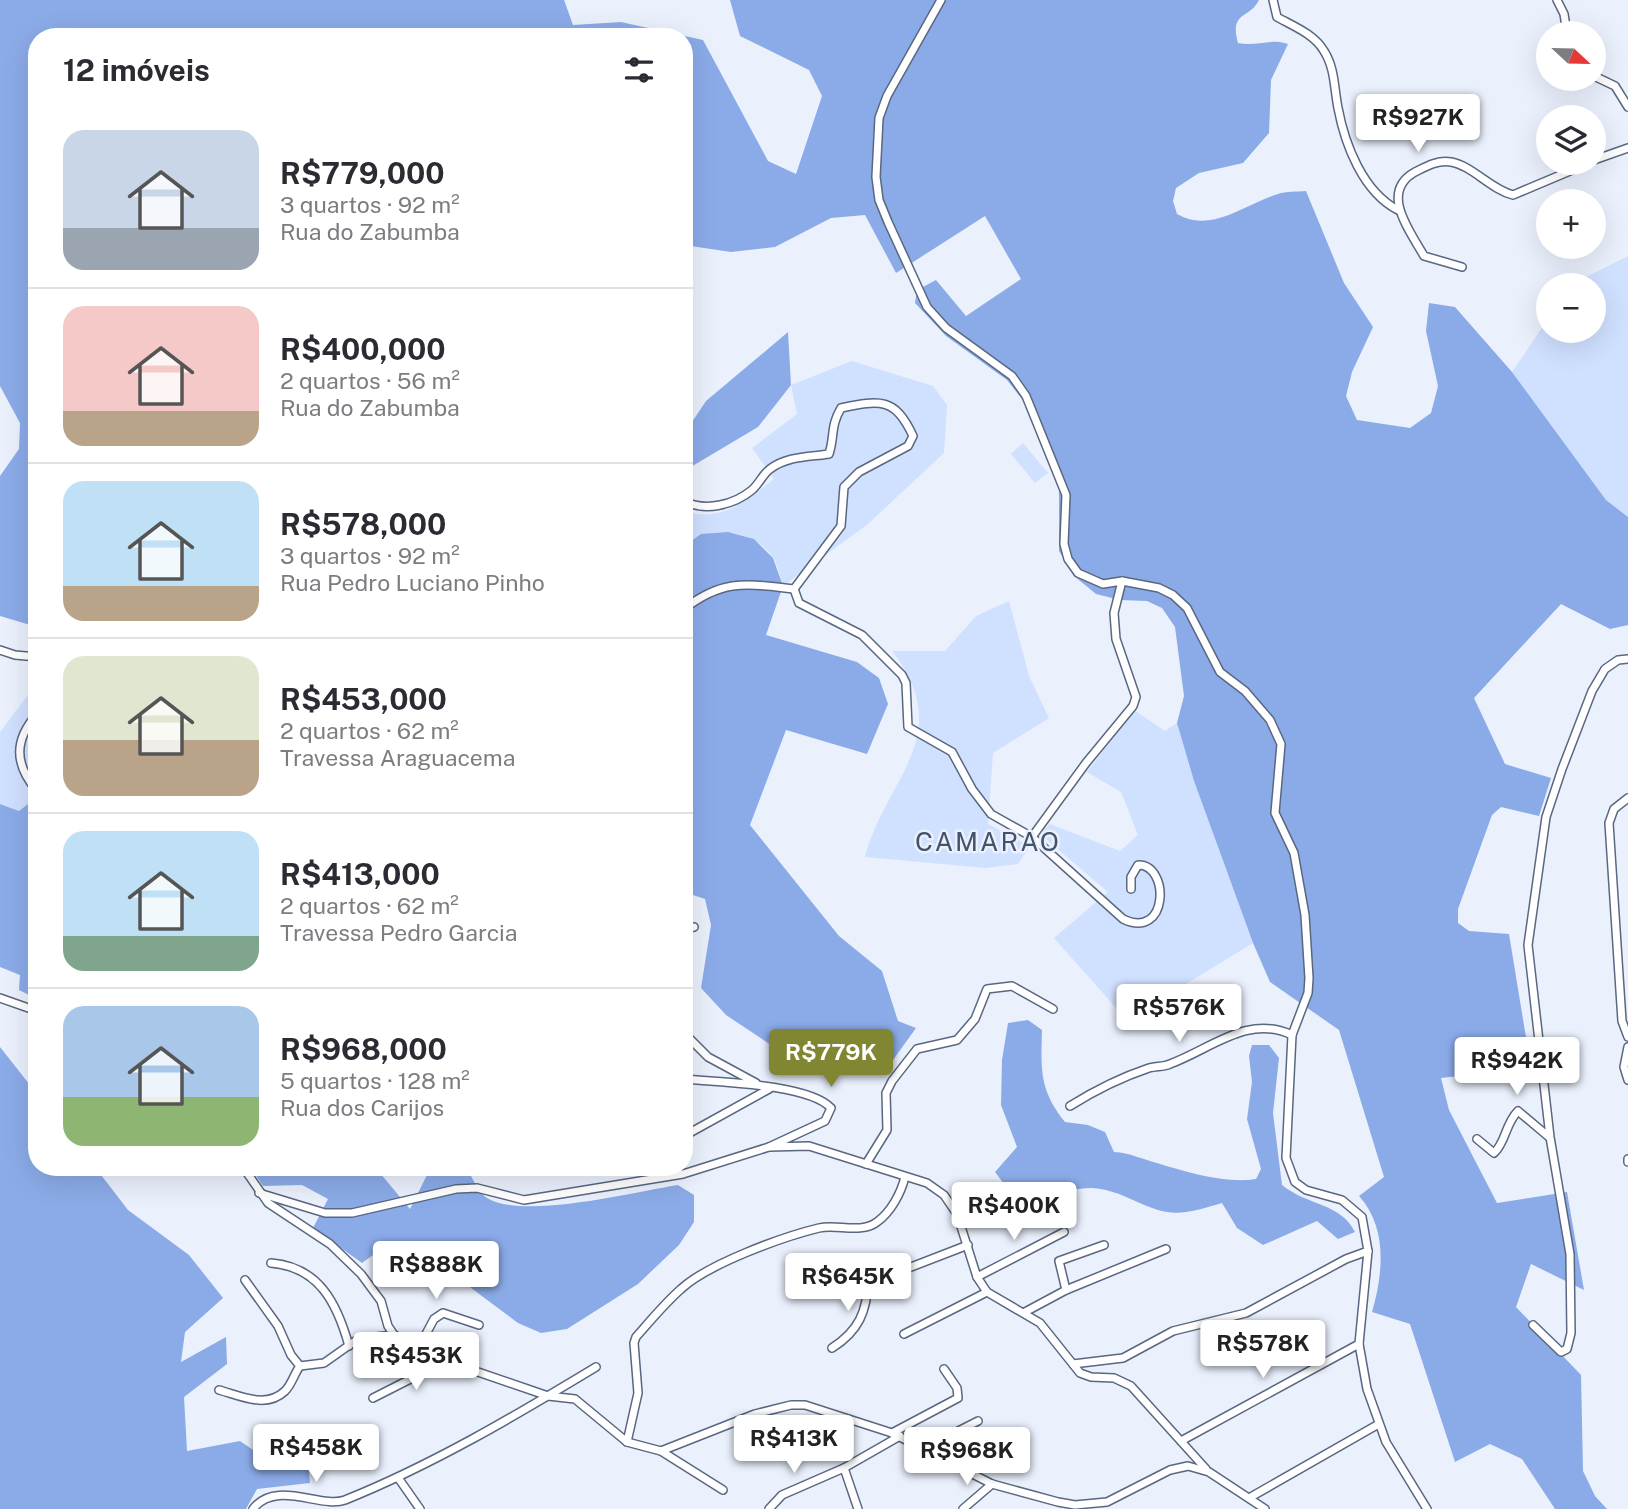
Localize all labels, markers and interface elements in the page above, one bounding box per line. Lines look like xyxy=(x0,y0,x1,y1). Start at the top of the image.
north arrow xyxy=(1536,21,1606,91)
map controls xyxy=(1536,21,1606,343)
icon: filters xyxy=(620,51,658,89)
text: 12 imóveis xyxy=(63,52,210,88)
pin: R$927K xyxy=(1361,94,1475,154)
text: R$927K xyxy=(1372,103,1464,130)
button: layers xyxy=(1536,105,1606,175)
text: R$779,000 xyxy=(280,155,445,191)
icon: home xyxy=(119,158,203,242)
button: + xyxy=(1536,189,1606,259)
text: 3 quartos · 92 m² xyxy=(280,191,460,218)
text: Rua do Zabumba xyxy=(280,218,460,245)
button: − xyxy=(1536,273,1606,343)
text: R$400,000 xyxy=(280,331,446,367)
icon: home xyxy=(119,334,203,418)
text: 2 quartos · 56 m² xyxy=(280,367,460,394)
text: Rua do Zabumba xyxy=(280,394,460,421)
text: R$578,000 xyxy=(280,506,446,542)
icon: home xyxy=(119,509,203,593)
text: 3 quartos · 92 m² xyxy=(280,542,460,569)
text: Rua Pedro Luciano Pinho xyxy=(280,569,545,596)
text: R$453,000 xyxy=(280,681,447,717)
icon: home xyxy=(119,684,203,768)
text: 2 quartos · 62 m² xyxy=(280,717,459,744)
text: Travessa Araguacema xyxy=(280,744,515,771)
district label: CAMARAO xyxy=(915,826,1061,857)
text: R$413,000 xyxy=(280,856,440,892)
icon: home xyxy=(119,859,203,943)
text: 2 quartos · 62 m² xyxy=(280,892,459,919)
text: Travessa Pedro Garcia xyxy=(280,919,517,946)
pin: R$576K xyxy=(1122,984,1236,1044)
text: R$576K xyxy=(1132,993,1226,1020)
pin: R$779K xyxy=(774,1030,888,1089)
text: R$968,000 xyxy=(280,1031,447,1067)
icon: home xyxy=(119,1034,203,1118)
text: R$779K xyxy=(785,1038,877,1065)
pin: R$942K xyxy=(1460,1038,1574,1097)
text: R$942K xyxy=(1471,1046,1563,1073)
text: 5 quartos · 128 m² xyxy=(280,1067,470,1094)
text: Rua dos Carijos xyxy=(280,1094,444,1121)
pin: R$400K xyxy=(957,1182,1071,1242)
text: R$400K xyxy=(968,1191,1060,1218)
pin: R$888K xyxy=(379,1242,493,1301)
text: R$888K xyxy=(389,1250,483,1277)
pin: R$645K xyxy=(791,1254,905,1313)
text: R$645K xyxy=(801,1262,895,1289)
pin: R$578K xyxy=(1206,1320,1320,1380)
text: R$578K xyxy=(1216,1329,1310,1356)
pin: R$453K xyxy=(359,1332,473,1392)
text: R$453K xyxy=(369,1341,463,1368)
pin: R$413K xyxy=(737,1416,851,1475)
pin: R$458K xyxy=(259,1424,373,1484)
text: R$413K xyxy=(750,1424,838,1451)
pin: R$968K xyxy=(910,1428,1024,1487)
text: R$458K xyxy=(269,1433,363,1460)
text: R$968K xyxy=(920,1436,1014,1463)

